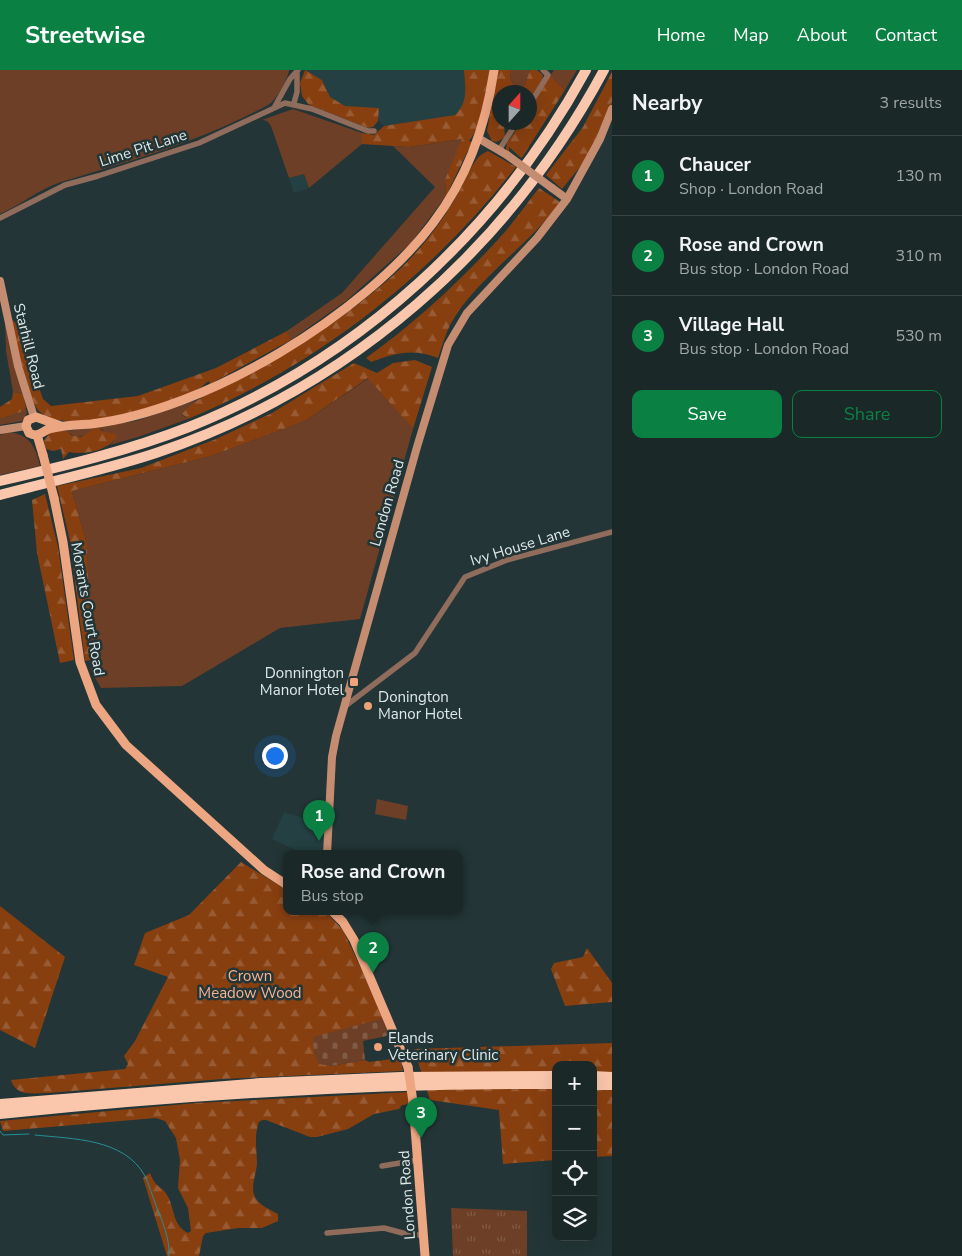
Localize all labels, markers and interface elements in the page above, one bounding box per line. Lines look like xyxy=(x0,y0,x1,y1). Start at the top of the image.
text: Streetwise xyxy=(25,19,145,51)
text: Home xyxy=(657,23,705,47)
text: Map xyxy=(733,23,769,47)
text: About xyxy=(797,23,847,47)
text: Contact xyxy=(875,23,937,47)
north arrow xyxy=(492,85,537,130)
text: Nearby xyxy=(632,89,702,117)
text: 3 results xyxy=(880,92,942,114)
street label: Lime Pit Lane xyxy=(97,124,189,172)
text: Chaucer xyxy=(679,152,751,178)
text: 1 xyxy=(643,165,653,187)
text: 130 m xyxy=(895,165,942,187)
text: Shop · London Road xyxy=(679,178,823,200)
text: Rose and Crown xyxy=(679,232,824,258)
text: 2 xyxy=(643,245,653,267)
text: 310 m xyxy=(895,245,942,267)
text: Bus stop · London Road xyxy=(679,258,849,280)
street label: Starhill Road xyxy=(9,301,49,391)
text: Village Hall xyxy=(679,312,784,338)
text: 3 xyxy=(643,325,653,347)
text: 530 m xyxy=(895,325,942,347)
text: Bus stop · London Road xyxy=(679,338,849,360)
button: Save xyxy=(632,390,782,438)
button: Share xyxy=(792,390,942,438)
street label: London Road xyxy=(365,457,409,549)
street label: Ivy House Lane xyxy=(468,521,572,571)
street label: Morants Court Road xyxy=(66,541,110,677)
place label: Donnington Manor Hotel xyxy=(260,663,345,700)
marker: Donnington Manor Hotel xyxy=(348,676,360,688)
place label: Donington Manor Hotel xyxy=(378,687,463,724)
marker: Donington Manor Hotel xyxy=(362,700,374,712)
your location xyxy=(262,743,288,769)
pin: 1 xyxy=(303,800,335,841)
popup xyxy=(283,850,463,915)
text: Rose and Crown xyxy=(301,859,445,885)
text: Bus stop xyxy=(301,885,364,907)
pin: 2 xyxy=(357,932,389,973)
park label: Crown Meadow Wood xyxy=(198,966,302,1003)
place label: Elands Veterinary Clinic xyxy=(387,1028,498,1065)
marker: Elands Veterinary Clinic xyxy=(372,1041,384,1053)
map controls xyxy=(552,1061,597,1241)
button: + xyxy=(552,1061,597,1106)
pin: 3 xyxy=(405,1097,437,1138)
button: − xyxy=(552,1106,597,1151)
street label: London Road xyxy=(394,1150,420,1240)
button: locate xyxy=(552,1151,597,1196)
button: layers xyxy=(552,1196,597,1241)

